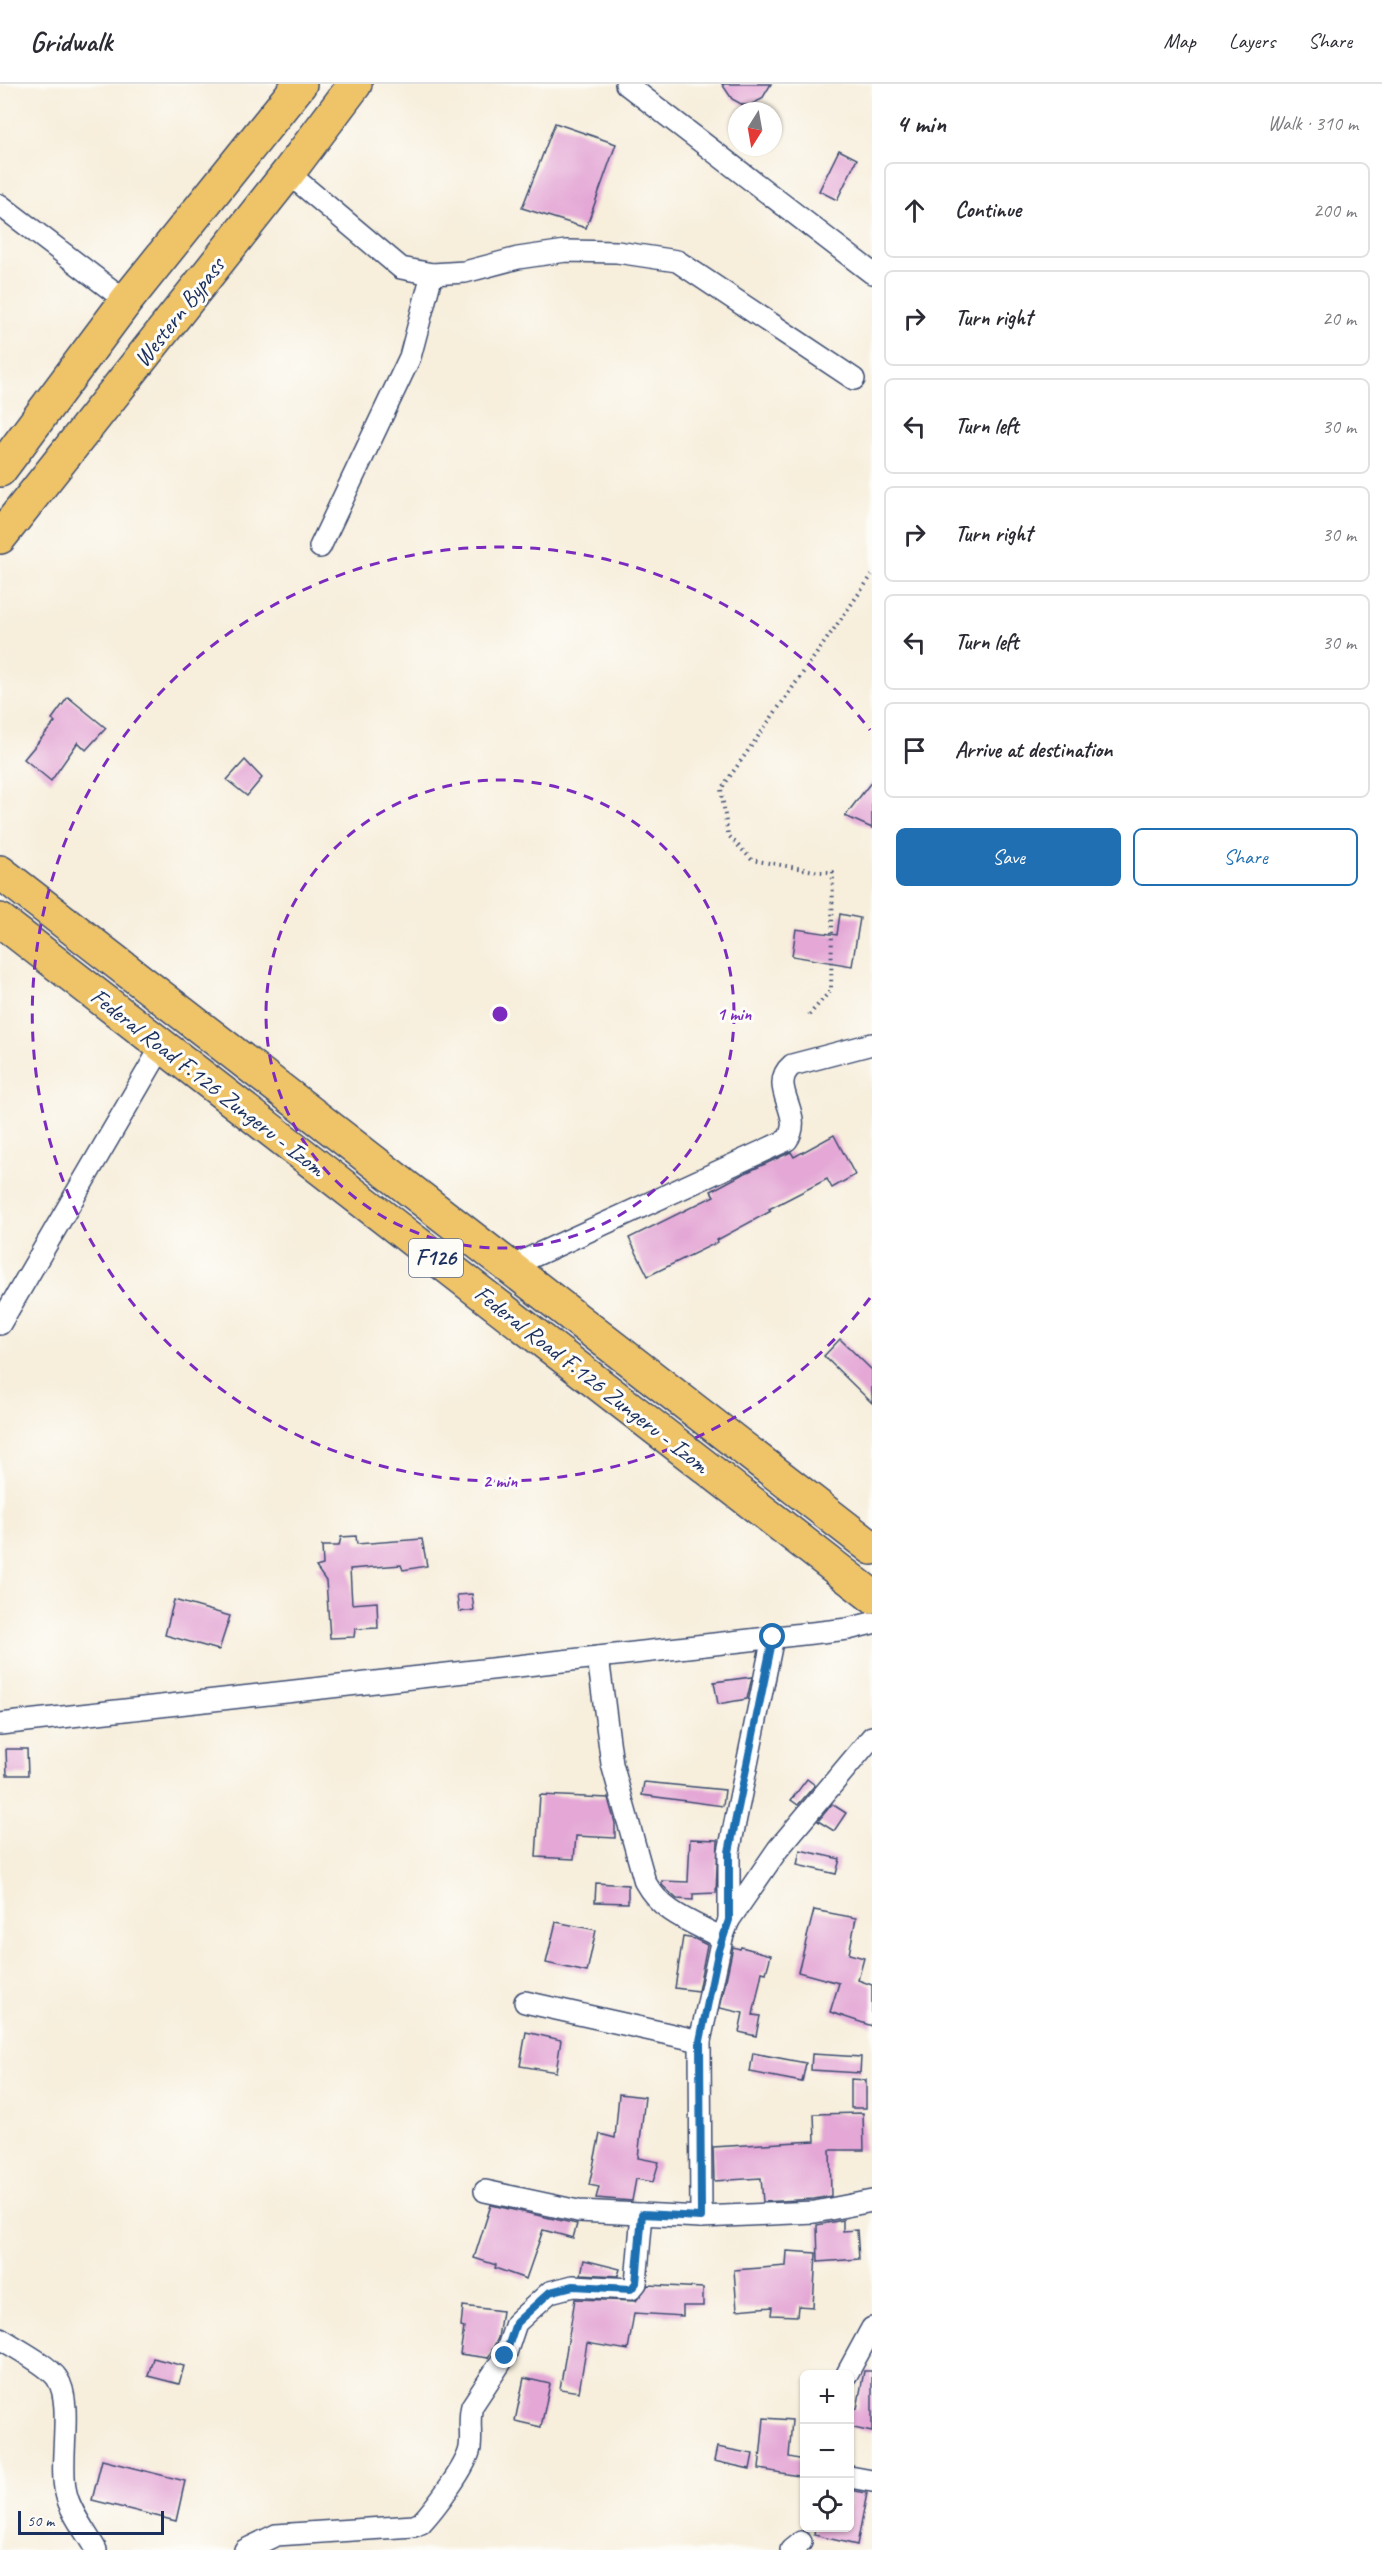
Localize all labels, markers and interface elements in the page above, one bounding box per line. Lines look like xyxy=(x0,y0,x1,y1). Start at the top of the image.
text: Gridwalk xyxy=(30,24,112,59)
text: Map xyxy=(1163,28,1196,54)
text: Layers xyxy=(1229,28,1275,54)
text: Share xyxy=(1308,28,1352,54)
north arrow xyxy=(728,102,782,156)
text: 4 min xyxy=(896,107,946,140)
text: Walk · 310 m xyxy=(1268,111,1358,136)
icon: ahead xyxy=(898,194,931,227)
text: Continue xyxy=(955,196,1021,224)
text: 200 m xyxy=(1313,198,1356,223)
street label: Western Bypass xyxy=(127,250,232,373)
icon: right xyxy=(898,302,931,335)
text: Turn right xyxy=(955,304,1032,332)
text: 20 m xyxy=(1322,306,1356,331)
icon: left xyxy=(898,410,931,443)
text: Turn left xyxy=(955,412,1019,440)
text: 30 m xyxy=(1322,414,1356,439)
icon: right xyxy=(898,518,931,551)
text: Turn right xyxy=(955,520,1032,548)
text: 30 m xyxy=(1322,522,1356,547)
icon: left xyxy=(898,626,931,659)
text: Turn left xyxy=(955,628,1019,656)
text: 30 m xyxy=(1322,630,1356,655)
icon: arrive xyxy=(898,734,931,767)
text: Arrive at destination xyxy=(955,736,1112,764)
button: Save xyxy=(896,828,1121,886)
button: Share xyxy=(1133,828,1358,886)
street label: Federal Road F.126 Zungeru - Izom xyxy=(85,981,332,1184)
text: 1 min xyxy=(717,1003,752,1025)
centre of rings xyxy=(490,1004,510,1024)
road number: F126 xyxy=(409,1239,463,1277)
street label: Federal Road F.126 Zungeru - Izom xyxy=(469,1278,716,1481)
text: 2 min xyxy=(483,1470,518,1492)
route start xyxy=(759,1623,785,1649)
route end xyxy=(491,2342,517,2368)
map controls xyxy=(800,2370,854,2532)
button: + xyxy=(800,2370,854,2424)
button: − xyxy=(800,2424,854,2478)
button: locate xyxy=(800,2478,854,2532)
scale bar xyxy=(18,2508,164,2536)
text: 50 m xyxy=(27,2511,54,2531)

